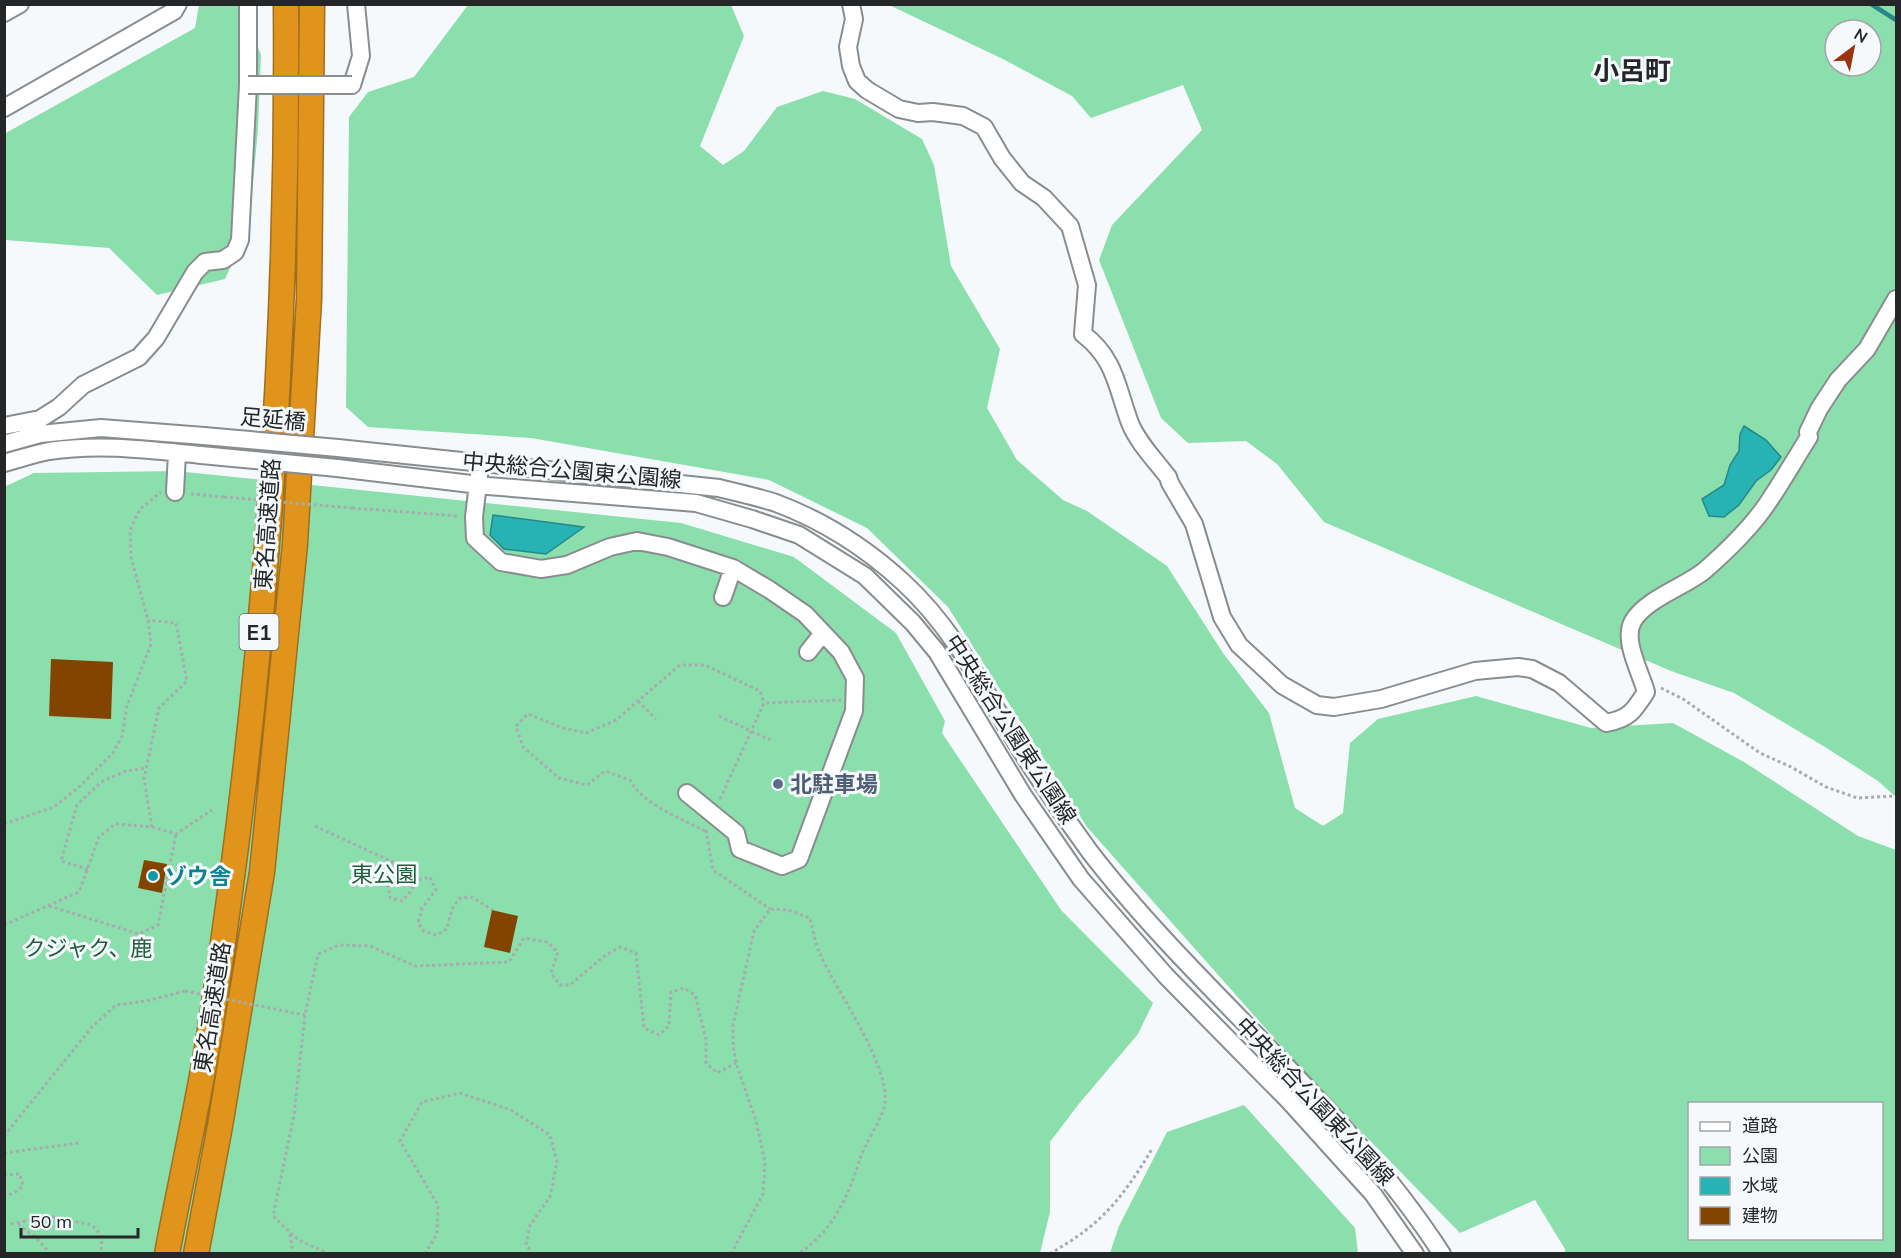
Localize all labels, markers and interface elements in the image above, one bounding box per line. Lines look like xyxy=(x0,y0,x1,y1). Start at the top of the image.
north arrow xyxy=(1823,18,1883,78)
text: N xyxy=(1851,24,1871,47)
district label: 小呂町 xyxy=(1593,54,1671,87)
street label: 足延橋 xyxy=(239,402,307,436)
street label: 中央総合公園東公園線 xyxy=(461,446,683,494)
street label: 東名高速道路 xyxy=(248,457,286,591)
road number: E1 xyxy=(240,614,278,650)
street label: 中央総合公園東公園線 xyxy=(939,629,1083,829)
place label: 北駐車場 xyxy=(790,770,878,798)
marker: 北駐車場 xyxy=(771,777,785,791)
park label: 東公園 xyxy=(351,860,417,888)
place label: ゾウ舎 xyxy=(165,862,231,890)
marker: ゾウ舎 xyxy=(146,869,160,883)
park label: クジャク、鹿 xyxy=(24,934,152,962)
street label: 東名高速道路 xyxy=(188,940,236,1074)
street label: 中央総合公園東公園線 xyxy=(1230,1011,1400,1191)
legend xyxy=(1688,1102,1883,1240)
text: 道路 xyxy=(1742,1114,1778,1137)
text: 公園 xyxy=(1742,1144,1778,1167)
text: 水域 xyxy=(1742,1174,1778,1197)
scale bar xyxy=(21,1201,138,1239)
text: 建物 xyxy=(1742,1204,1778,1227)
text: 50 m xyxy=(30,1210,72,1233)

